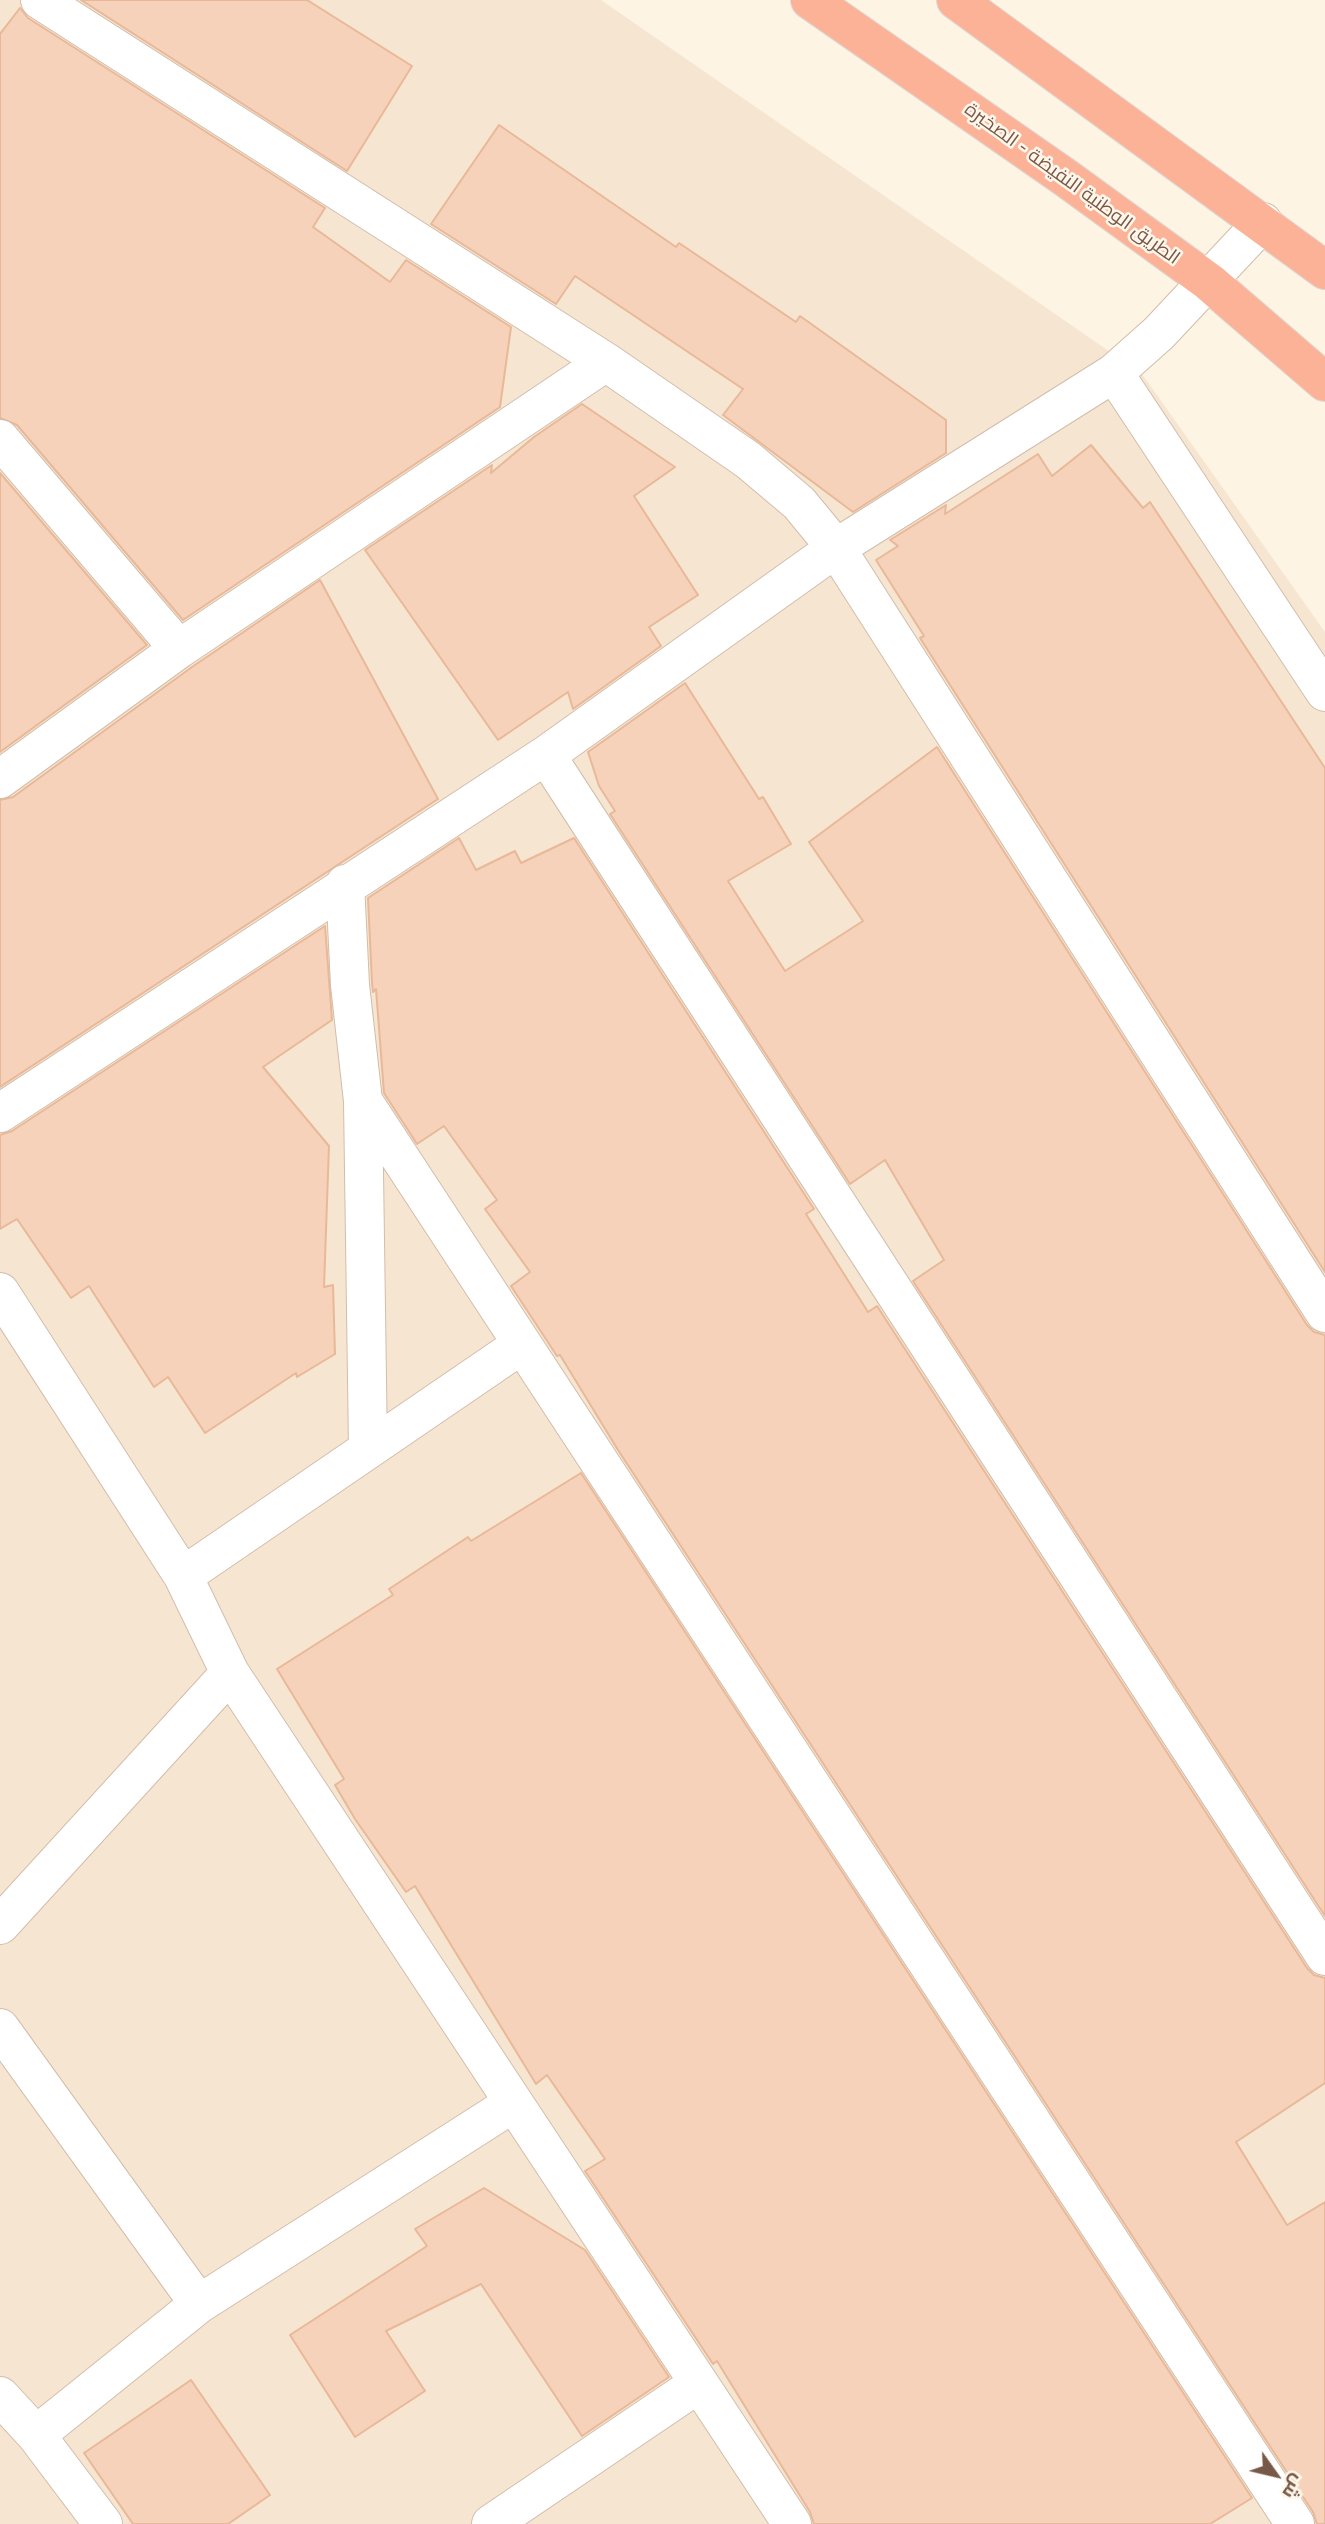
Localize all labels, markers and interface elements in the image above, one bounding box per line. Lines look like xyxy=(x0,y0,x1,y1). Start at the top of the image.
street label: الطريق الوطنية النفيضة - الصخيرة xyxy=(960,98,1184,270)
north arrow xyxy=(1241,2440,1311,2510)
text: ش xyxy=(1277,2470,1310,2504)

